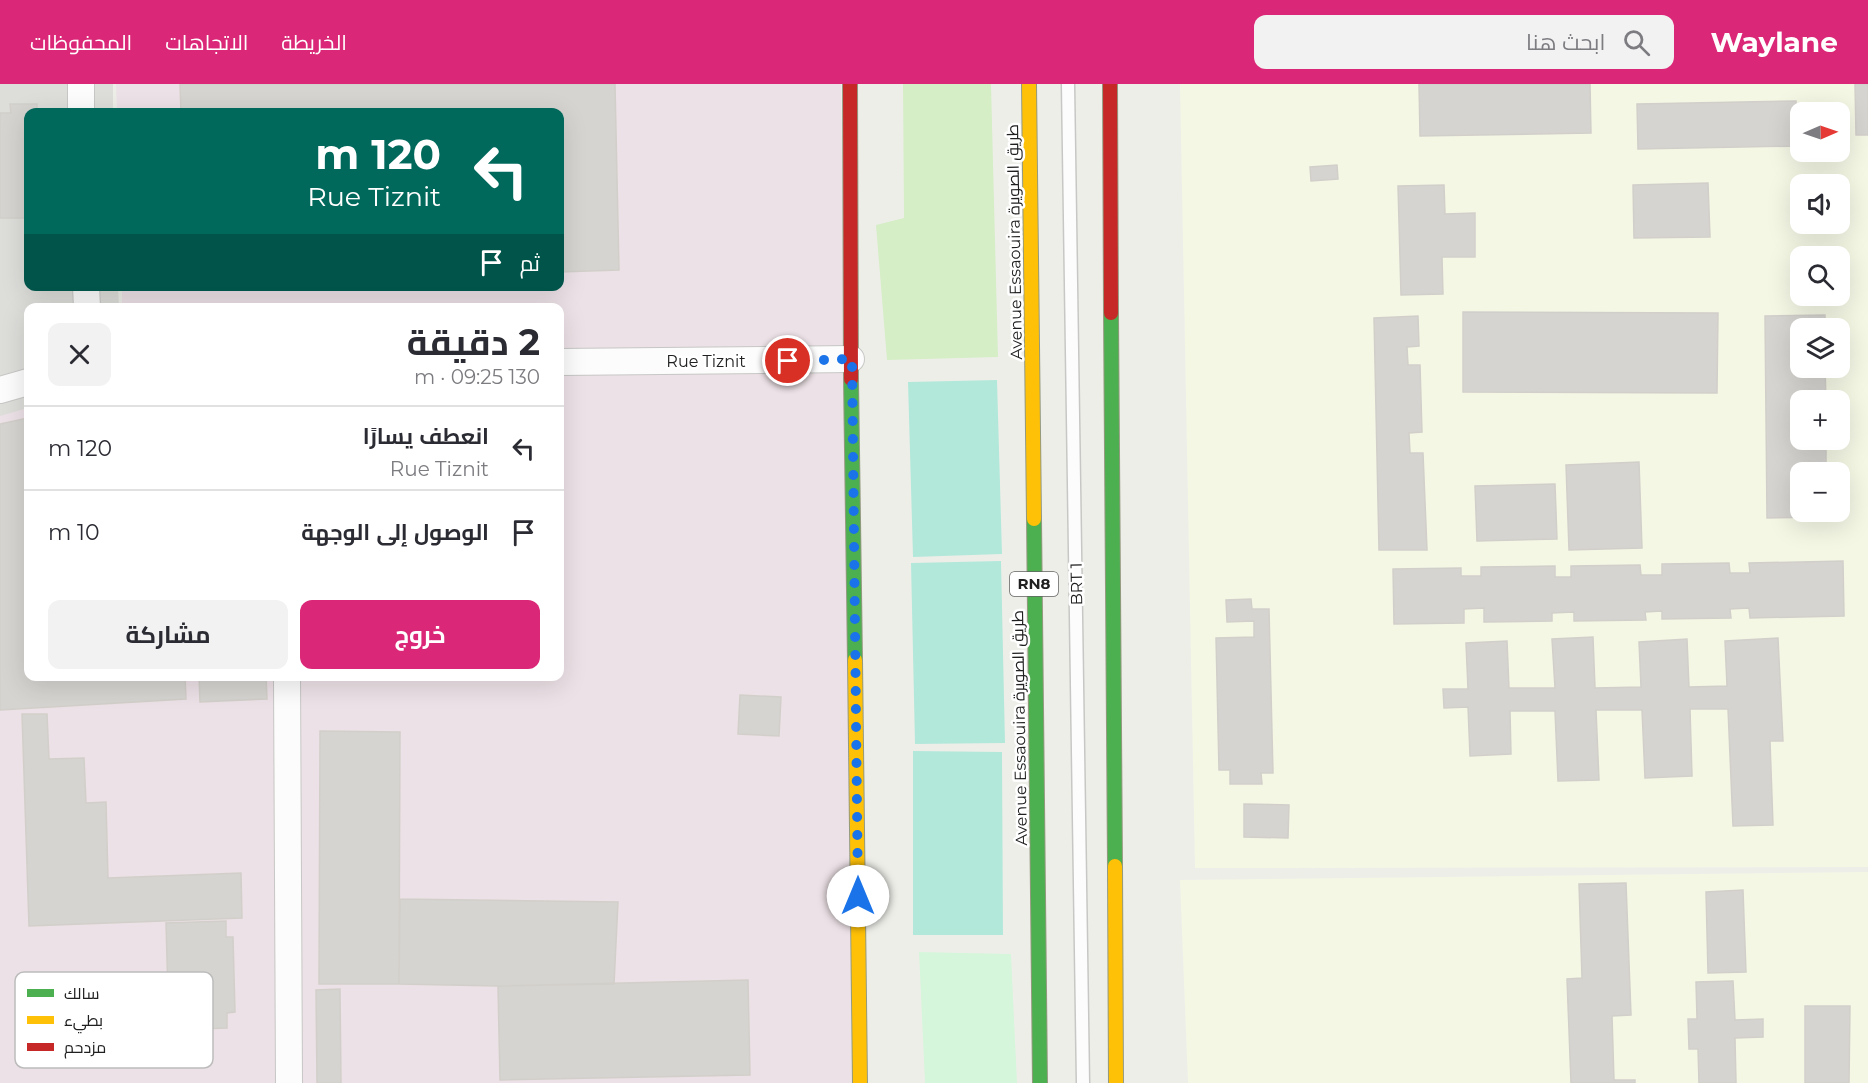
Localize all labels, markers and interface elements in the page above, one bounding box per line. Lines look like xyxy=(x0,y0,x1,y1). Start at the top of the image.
search box xyxy=(1254,15,1674,69)
text: Waylane xyxy=(1710,25,1838,59)
icon: search xyxy=(1620,26,1653,59)
text: ابحث هنا xyxy=(1526,29,1605,56)
text: المحفوظات xyxy=(30,30,132,55)
text: الاتجاهات xyxy=(165,30,248,55)
text: الخريطة xyxy=(281,30,347,55)
north arrow xyxy=(1790,102,1850,162)
map controls xyxy=(1790,102,1850,522)
street label: Avenue Essaouira طريق الصويرة xyxy=(1003,124,1027,360)
text: 120 m xyxy=(315,128,441,180)
icon: left xyxy=(462,132,540,210)
button: sound xyxy=(1790,174,1850,234)
text: Rue Tiznit xyxy=(307,180,441,213)
icon: arrive xyxy=(475,246,508,279)
button: search xyxy=(1790,246,1850,306)
text: ثم xyxy=(520,250,540,277)
button: layers xyxy=(1790,318,1850,378)
text: 2 دقيقة xyxy=(407,320,540,364)
button: close xyxy=(48,323,111,386)
pin xyxy=(762,335,813,386)
icon: arrive xyxy=(771,344,804,377)
street label: Rue Tiznit xyxy=(666,352,746,371)
text: 130 m · 09:25 xyxy=(414,365,540,389)
button: + xyxy=(1790,390,1850,450)
text: انعطف يسارًا xyxy=(363,423,489,450)
icon: left xyxy=(507,432,540,465)
text: 120 m xyxy=(48,435,112,462)
text: Rue Tiznit xyxy=(390,457,489,481)
button: − xyxy=(1790,462,1850,522)
icon: arrive xyxy=(507,516,540,549)
text: 10 m xyxy=(48,519,100,546)
text: الوصول إلى الوجهة xyxy=(301,519,489,546)
street label: BRT 1 xyxy=(1067,563,1086,605)
road number: RN8 xyxy=(1010,572,1058,596)
button: مشاركة xyxy=(48,600,288,669)
button: خروج xyxy=(300,600,540,669)
street label: Avenue Essaouira طريق الصويرة xyxy=(1008,610,1032,846)
position arrow xyxy=(826,864,890,928)
legend xyxy=(15,972,213,1068)
text: سالك xyxy=(64,984,99,1003)
text: بطيء xyxy=(64,1011,103,1034)
text: مزدحم xyxy=(64,1038,106,1059)

